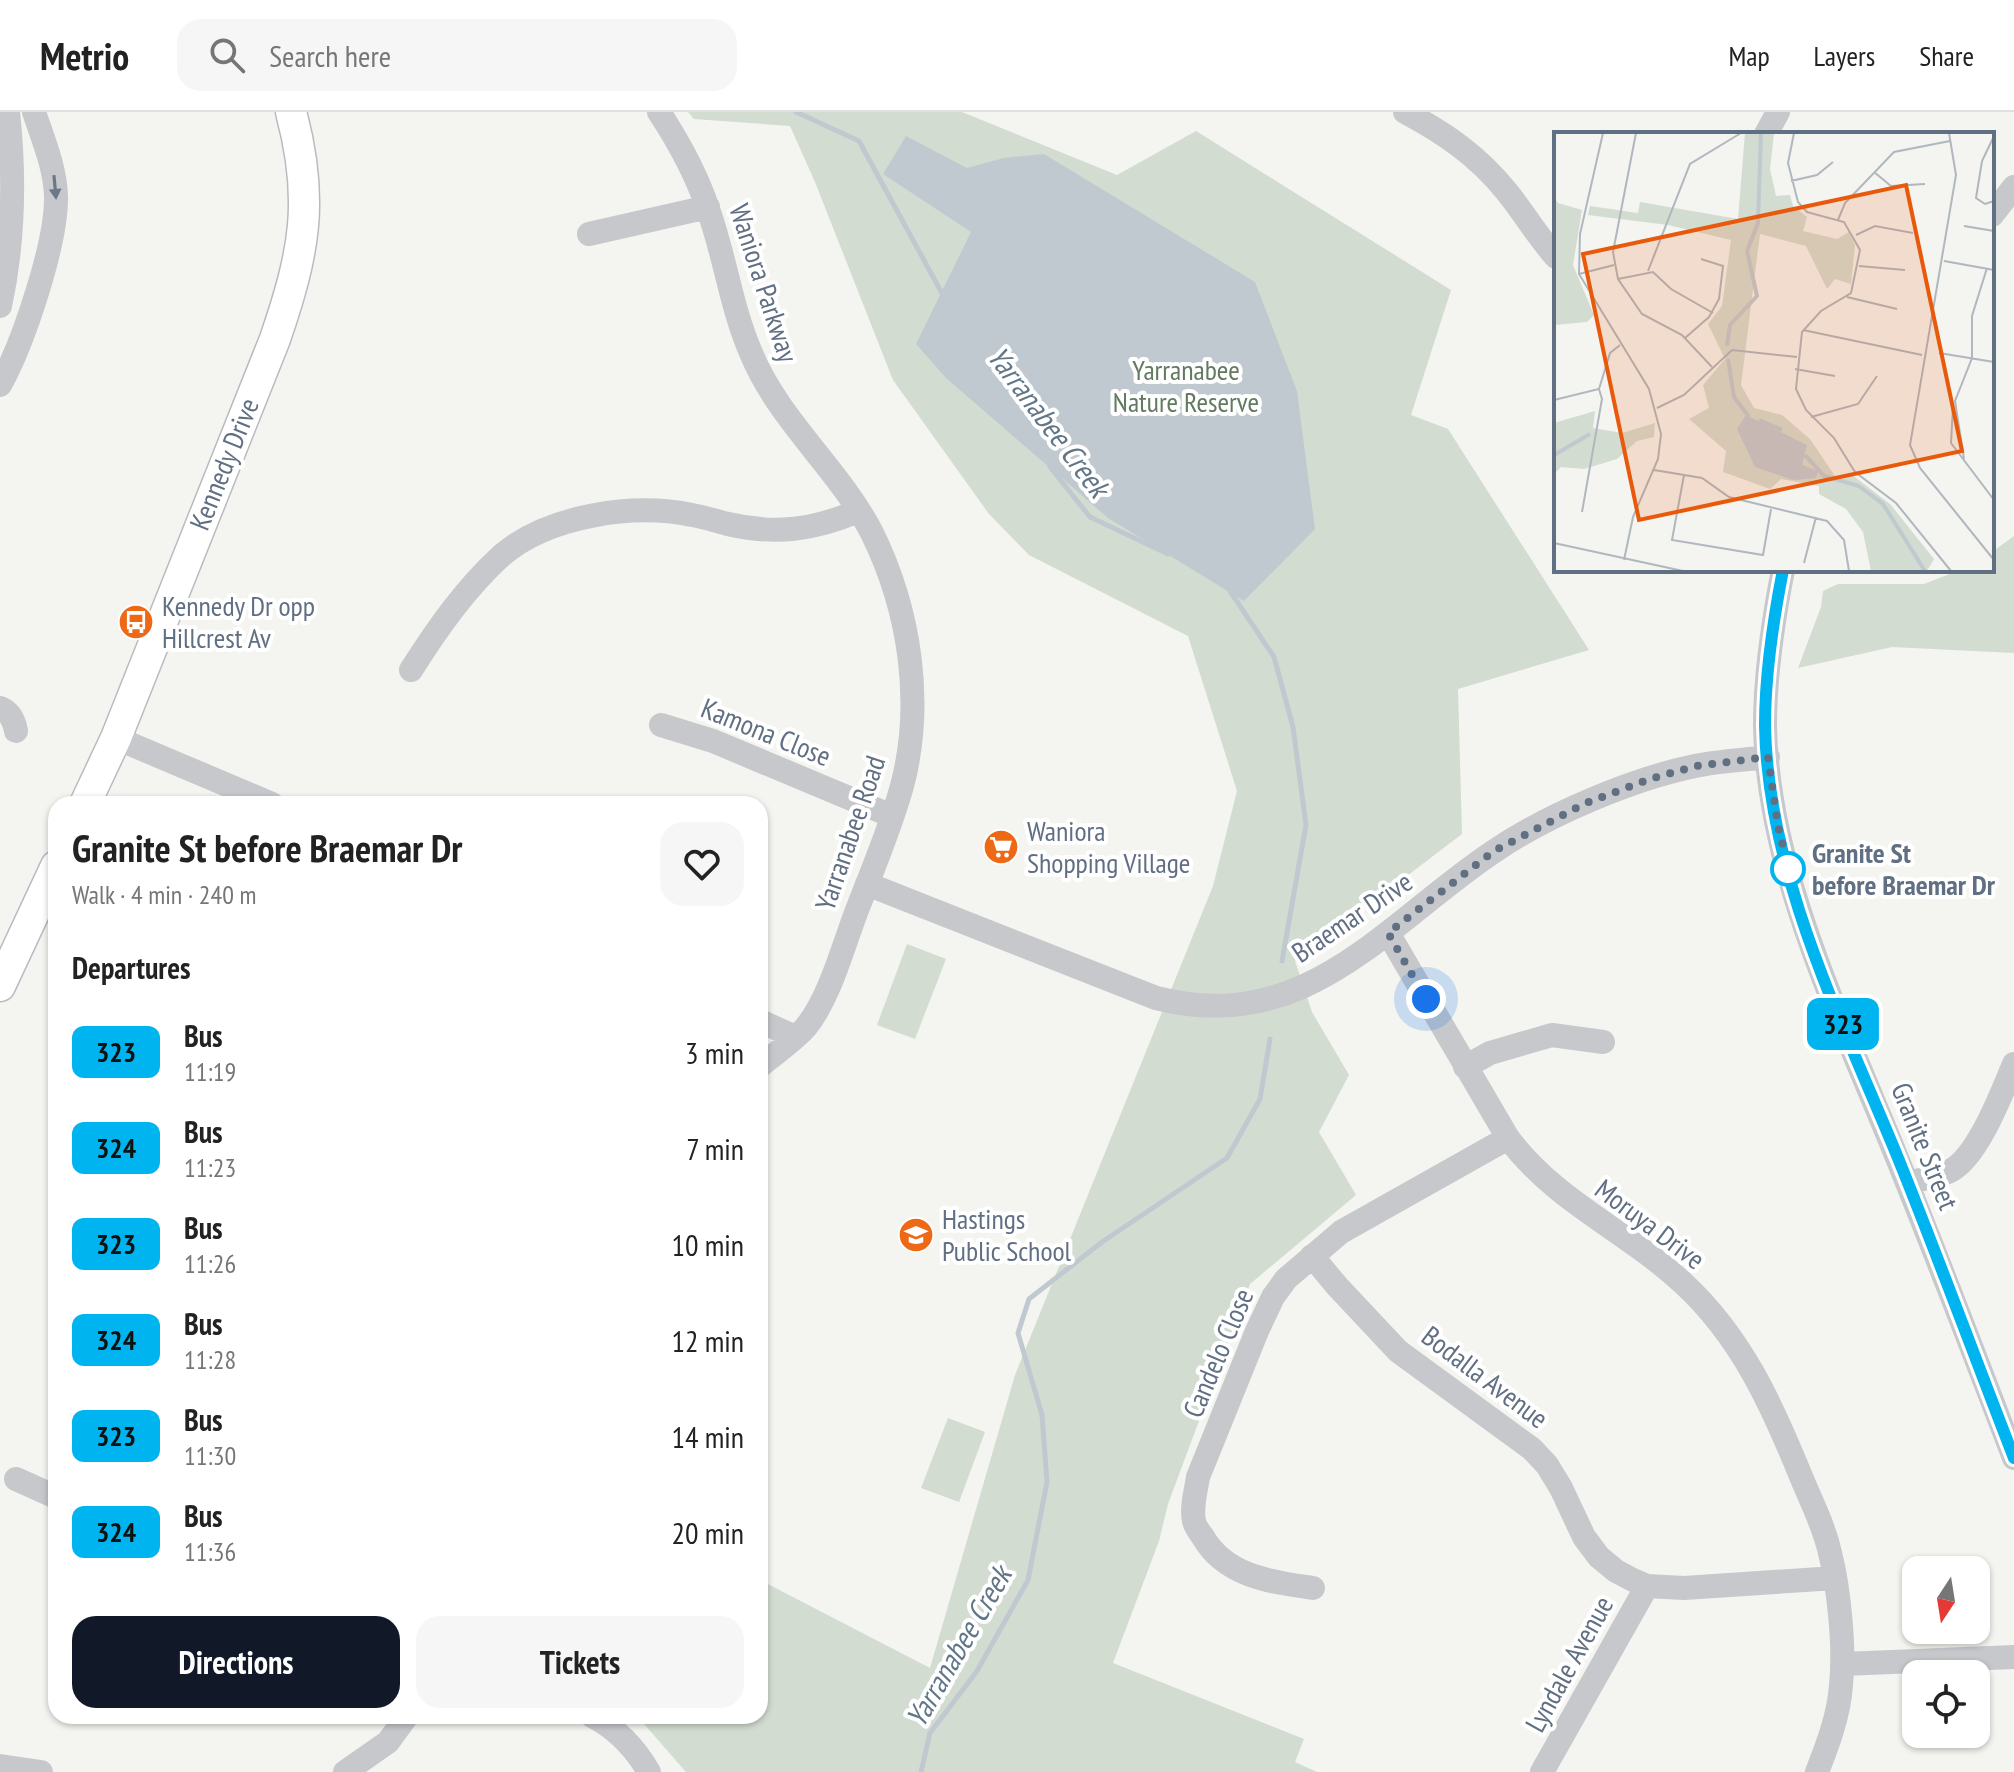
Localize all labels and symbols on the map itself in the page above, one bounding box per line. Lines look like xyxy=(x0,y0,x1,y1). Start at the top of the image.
inset map xyxy=(1554,132,1994,572)
one-way arrow xyxy=(48,175,61,200)
street label: Waniora Parkway xyxy=(722,199,808,367)
water label: Yarranabee Creek xyxy=(980,338,1121,507)
park label: Yarranabee Nature Reserve xyxy=(1113,351,1259,420)
street label: Kennedy Drive xyxy=(180,392,267,535)
place label: Kennedy Dr opp Hillcrest Av xyxy=(162,587,315,656)
bus stop icon: Kennedy Dr opp Hillcrest Av xyxy=(117,603,155,641)
street label: Kamona Close xyxy=(696,689,836,774)
street label: Yarranabee Road xyxy=(806,751,893,915)
place label: Waniora Shopping Village xyxy=(1027,812,1190,881)
supermarket icon: Waniora Shopping Village xyxy=(982,828,1020,866)
place label: Granite St before Braemar Dr xyxy=(1812,834,1996,903)
marker: Granite St before Braemar Dr xyxy=(1771,852,1805,886)
street label: Braemar Drive xyxy=(1284,863,1419,970)
your location xyxy=(1406,979,1446,1019)
line badge: 323 xyxy=(1797,998,1889,1050)
street label: Granite Street xyxy=(1883,1077,1968,1215)
street label: Moruya Drive xyxy=(1588,1170,1713,1277)
place label: Hastings Public School xyxy=(942,1200,1072,1269)
school or university icon: Hastings Public School xyxy=(897,1216,935,1254)
street label: Candelo Close xyxy=(1174,1283,1261,1423)
street label: Bodalla Avenue xyxy=(1415,1317,1556,1436)
water label: Yarranabee Creek xyxy=(896,1556,1021,1734)
north arrow xyxy=(1902,1556,1990,1644)
street label: Lyndale Avenue xyxy=(1516,1589,1621,1738)

